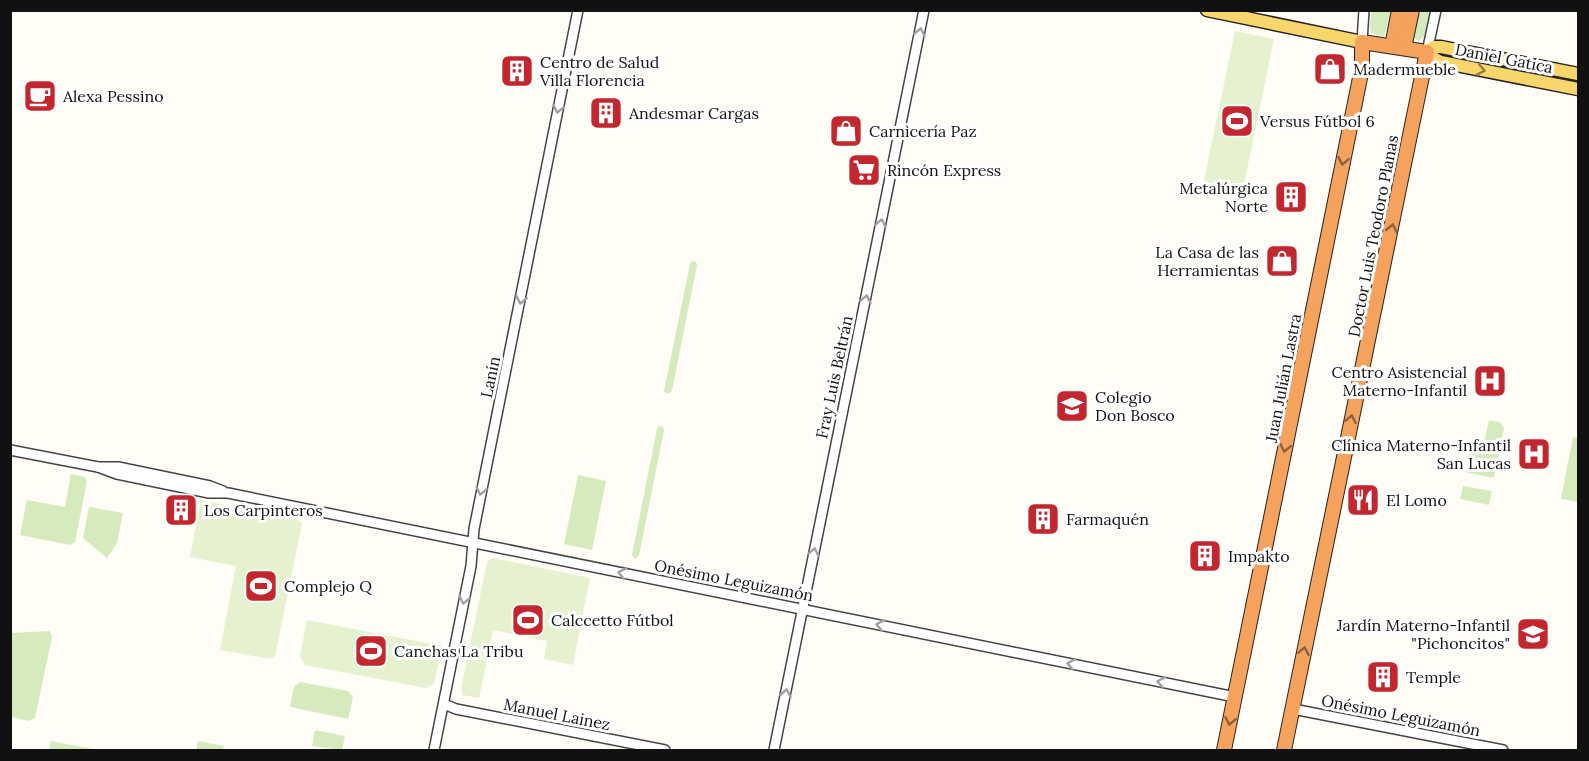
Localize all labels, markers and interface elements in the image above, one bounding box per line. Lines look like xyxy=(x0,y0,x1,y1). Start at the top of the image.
one-way arrow xyxy=(913,27,926,37)
street label: Daniel Gatica xyxy=(1453,39,1555,77)
shop icon: Madermueble xyxy=(1312,51,1348,87)
place label: Centro de Salud Villa Florencia xyxy=(539,52,660,90)
building icon: Centro de Salud Villa Florencia xyxy=(499,53,535,89)
place label: Madermueble xyxy=(1353,59,1456,79)
one-way arrow xyxy=(1476,63,1486,76)
cafe icon: Alexa Pessino xyxy=(22,78,58,114)
place label: Alexa Pessino xyxy=(62,86,164,106)
building icon: Andesmar Cargas xyxy=(588,95,624,131)
place label: Andesmar Cargas xyxy=(628,103,759,123)
sports icon: Versus Fútbol 6 xyxy=(1219,103,1255,139)
one-way arrow xyxy=(552,104,565,114)
place label: Versus Fútbol 6 xyxy=(1259,111,1375,131)
shop icon: Carnicería Paz xyxy=(828,113,864,149)
place label: Carnicería Paz xyxy=(869,121,977,141)
street label: Doctor Luis Teodoro Planas xyxy=(1344,133,1402,339)
supermarket icon: Rincón Express xyxy=(846,152,882,188)
one-way arrow xyxy=(1337,156,1350,166)
place label: Rincón Express xyxy=(887,160,1001,180)
place label: Metalúrgica Norte xyxy=(1179,178,1268,216)
building icon: Metalúrgica Norte xyxy=(1273,179,1309,215)
one-way arrow xyxy=(874,218,887,228)
one-way arrow xyxy=(1385,224,1398,234)
place label: La Casa de las Herramientas xyxy=(1155,242,1259,280)
shop icon: La Casa de las Herramientas xyxy=(1264,243,1300,279)
one-way arrow xyxy=(515,295,528,305)
one-way arrow xyxy=(859,295,872,305)
street label: Juan Julián Lastra xyxy=(1261,312,1305,445)
street label: Fray Luis Beltrán xyxy=(811,313,857,440)
street label: Lanín xyxy=(476,354,504,400)
place label: Centro Asistencial Materno-Infantil xyxy=(1331,362,1467,400)
hospital icon: Centro Asistencial Materno-Infantil xyxy=(1472,363,1508,399)
place label: Colegio Don Bosco xyxy=(1095,387,1175,425)
school or university icon: Colegio Don Bosco xyxy=(1054,388,1090,424)
one-way arrow xyxy=(1344,414,1357,424)
place label: Clínica Materno-Infantil San Lucas xyxy=(1331,435,1511,473)
hospital icon: Clínica Materno-Infantil San Lucas xyxy=(1516,436,1552,472)
one-way arrow xyxy=(1280,442,1293,452)
restaurant icon: El Lomo xyxy=(1345,482,1381,518)
one-way arrow xyxy=(476,486,489,496)
place label: El Lomo xyxy=(1386,490,1447,510)
building icon: Los Carpinteros xyxy=(163,492,199,528)
place label: Los Carpinteros xyxy=(204,500,323,520)
building icon: Farmaquén xyxy=(1025,501,1061,537)
place label: Farmaquén xyxy=(1066,509,1149,529)
building icon: Impakto xyxy=(1187,538,1223,574)
place label: Impakto xyxy=(1228,546,1290,566)
one-way arrow xyxy=(807,548,820,558)
street label: Onésimo Leguizamón xyxy=(653,555,815,605)
one-way arrow xyxy=(617,567,627,580)
sports icon: Complejo Q xyxy=(243,568,279,604)
place label: Complejo Q xyxy=(284,576,372,596)
one-way arrow xyxy=(458,595,471,605)
sports icon: Calccetto Fútbol xyxy=(510,602,546,638)
place label: Calccetto Fútbol xyxy=(551,610,674,630)
place label: Jardín Materno-Infantil "Pichoncitos" xyxy=(1336,615,1510,653)
school or university icon: Jardín Materno-Infantil "Pichoncitos" xyxy=(1515,616,1551,652)
one-way arrow xyxy=(876,620,886,633)
sports icon: Canchas La Tribu xyxy=(353,633,389,669)
place label: Canchas La Tribu xyxy=(394,641,524,661)
one-way arrow xyxy=(1297,647,1310,657)
one-way arrow xyxy=(1067,658,1077,671)
building icon: Temple xyxy=(1365,659,1401,695)
place label: Temple xyxy=(1406,667,1461,687)
one-way arrow xyxy=(1157,676,1167,689)
one-way arrow xyxy=(779,688,792,698)
street label: Onésimo Leguizamón xyxy=(1320,690,1482,740)
street label: Manuel Lainez xyxy=(502,694,612,734)
one-way arrow xyxy=(1224,716,1237,726)

